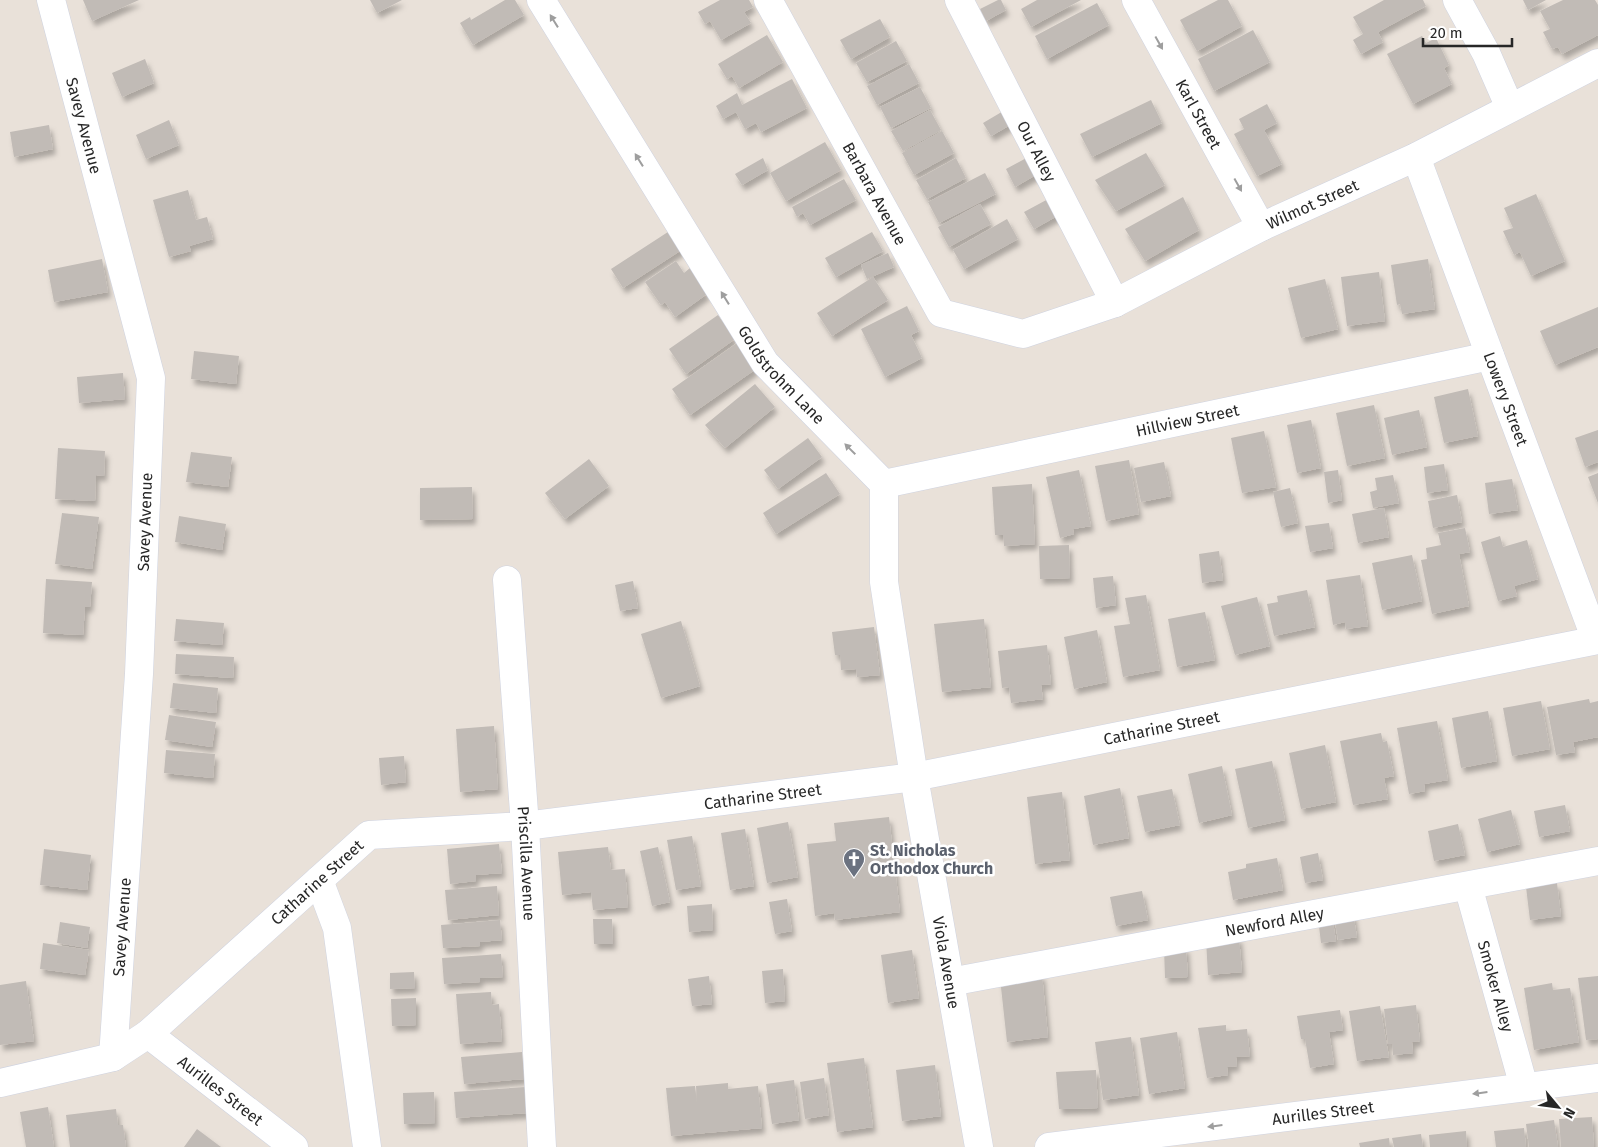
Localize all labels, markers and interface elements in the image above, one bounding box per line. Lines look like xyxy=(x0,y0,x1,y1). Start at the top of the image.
one-way arrow xyxy=(549,15,558,28)
scale bar xyxy=(1423,15,1512,47)
text: 20 m xyxy=(1430,24,1463,42)
one-way arrow xyxy=(1155,36,1164,49)
street label: Savey Avenue xyxy=(62,75,106,176)
street label: Karl Street xyxy=(1172,76,1226,152)
street label: Our Alley xyxy=(1013,118,1060,185)
street label: Barbara Avenue xyxy=(839,139,911,248)
one-way arrow xyxy=(635,153,644,166)
street label: Wilmot Street xyxy=(1263,175,1361,233)
one-way arrow xyxy=(1234,178,1242,192)
one-way arrow xyxy=(720,291,729,304)
street label: Goldstrohm Lane xyxy=(735,322,829,428)
street label: Lowery Street xyxy=(1480,349,1532,449)
street label: Hillview Street xyxy=(1134,400,1241,440)
one-way arrow xyxy=(844,443,856,455)
street label: Savey Avenue xyxy=(134,472,156,572)
street label: Catharine Street xyxy=(1102,706,1221,748)
street label: Catharine Street xyxy=(703,779,823,813)
street label: Priscilla Avenue xyxy=(514,805,539,921)
street label: Catharine Street xyxy=(267,835,367,929)
place label: St. Nicholas Orthodox Church xyxy=(870,841,993,878)
church icon: St. Nicholas Orthodox Church xyxy=(842,847,866,878)
street label: Savey Avenue xyxy=(109,877,135,977)
street label: Newford Alley xyxy=(1223,903,1326,940)
street label: Viola Avenue xyxy=(929,915,964,1010)
street label: Smoker Alley xyxy=(1474,938,1518,1034)
street label: Aurilles Street xyxy=(174,1051,267,1129)
north arrow xyxy=(1533,1082,1583,1132)
one-way arrow xyxy=(1472,1089,1488,1097)
street label: Aurilles Street xyxy=(1271,1097,1375,1128)
text: N xyxy=(1559,1105,1579,1121)
one-way arrow xyxy=(1207,1122,1223,1130)

